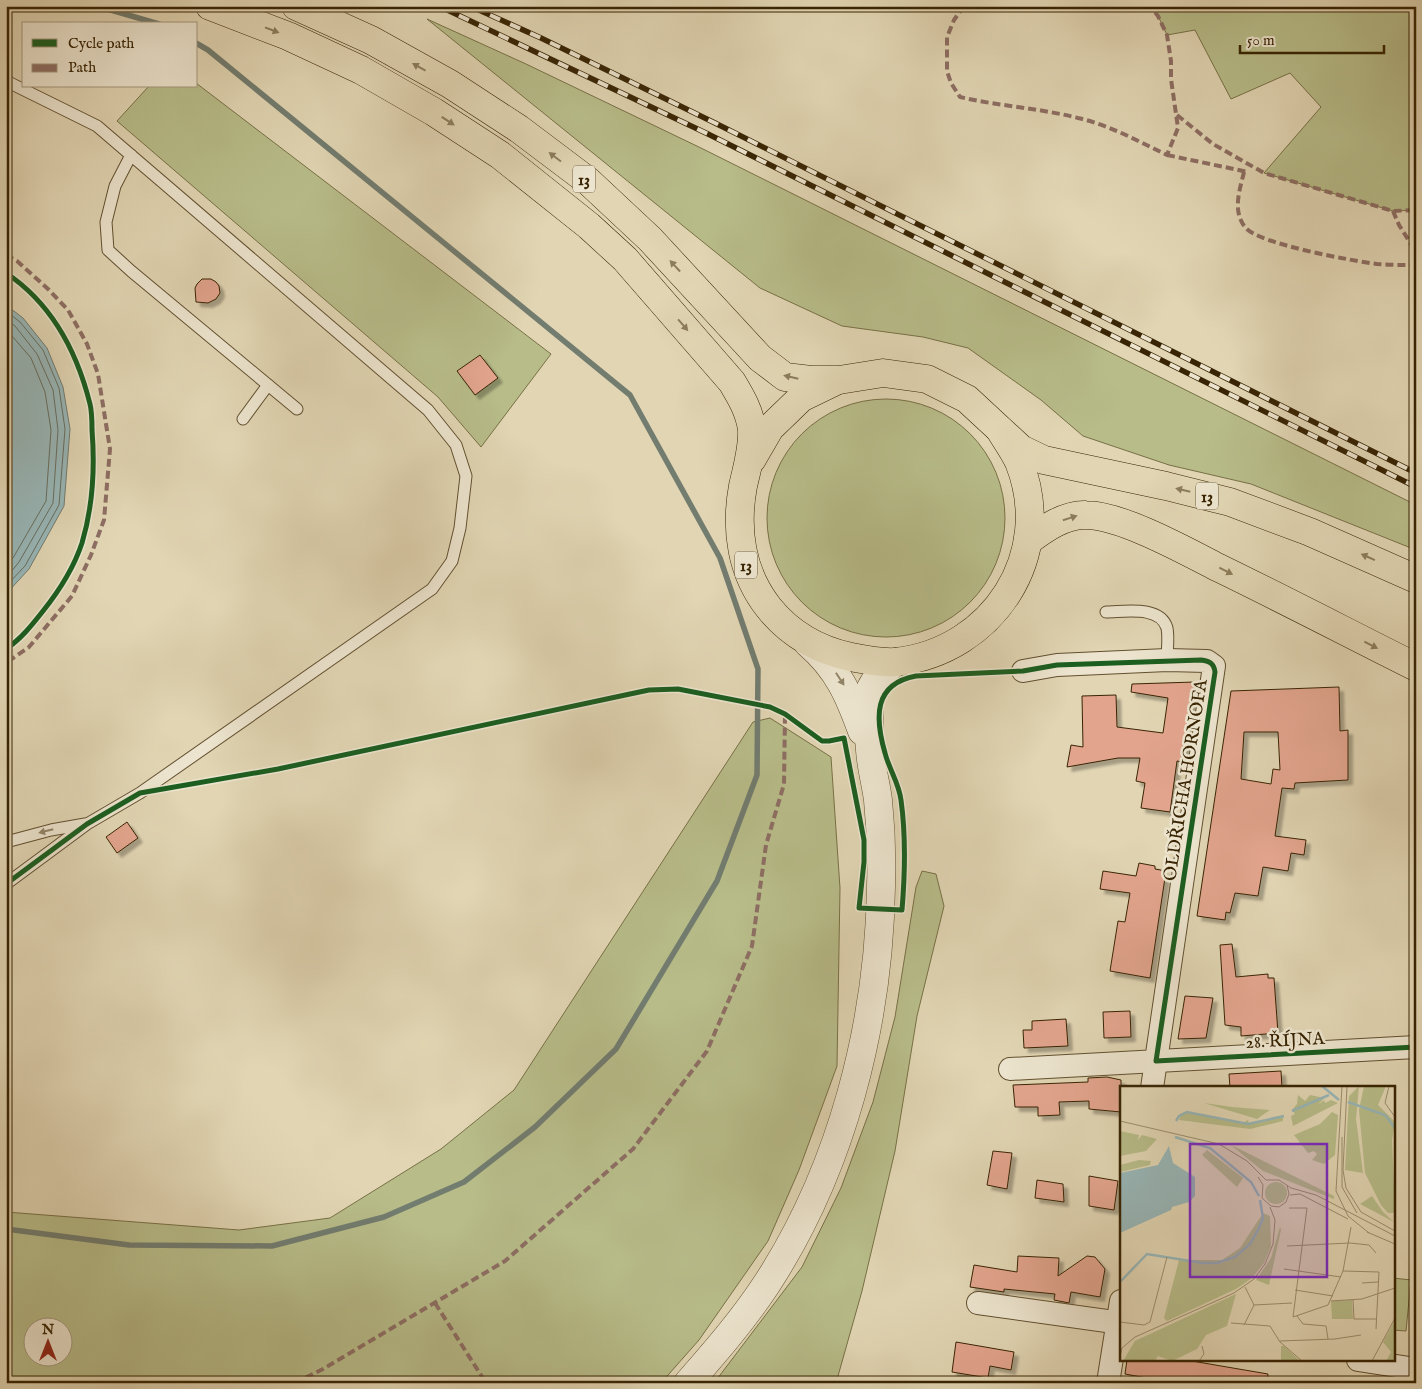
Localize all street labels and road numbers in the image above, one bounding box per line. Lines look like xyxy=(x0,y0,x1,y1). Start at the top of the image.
road number: 13 xyxy=(573,165,595,192)
road number: 13 xyxy=(1196,482,1218,510)
road number: 13 xyxy=(735,552,757,578)
street label: OLDŘICHA HORNOFA xyxy=(1157,677,1214,883)
street label: 28. ŘÍJNA xyxy=(1245,1026,1326,1055)

